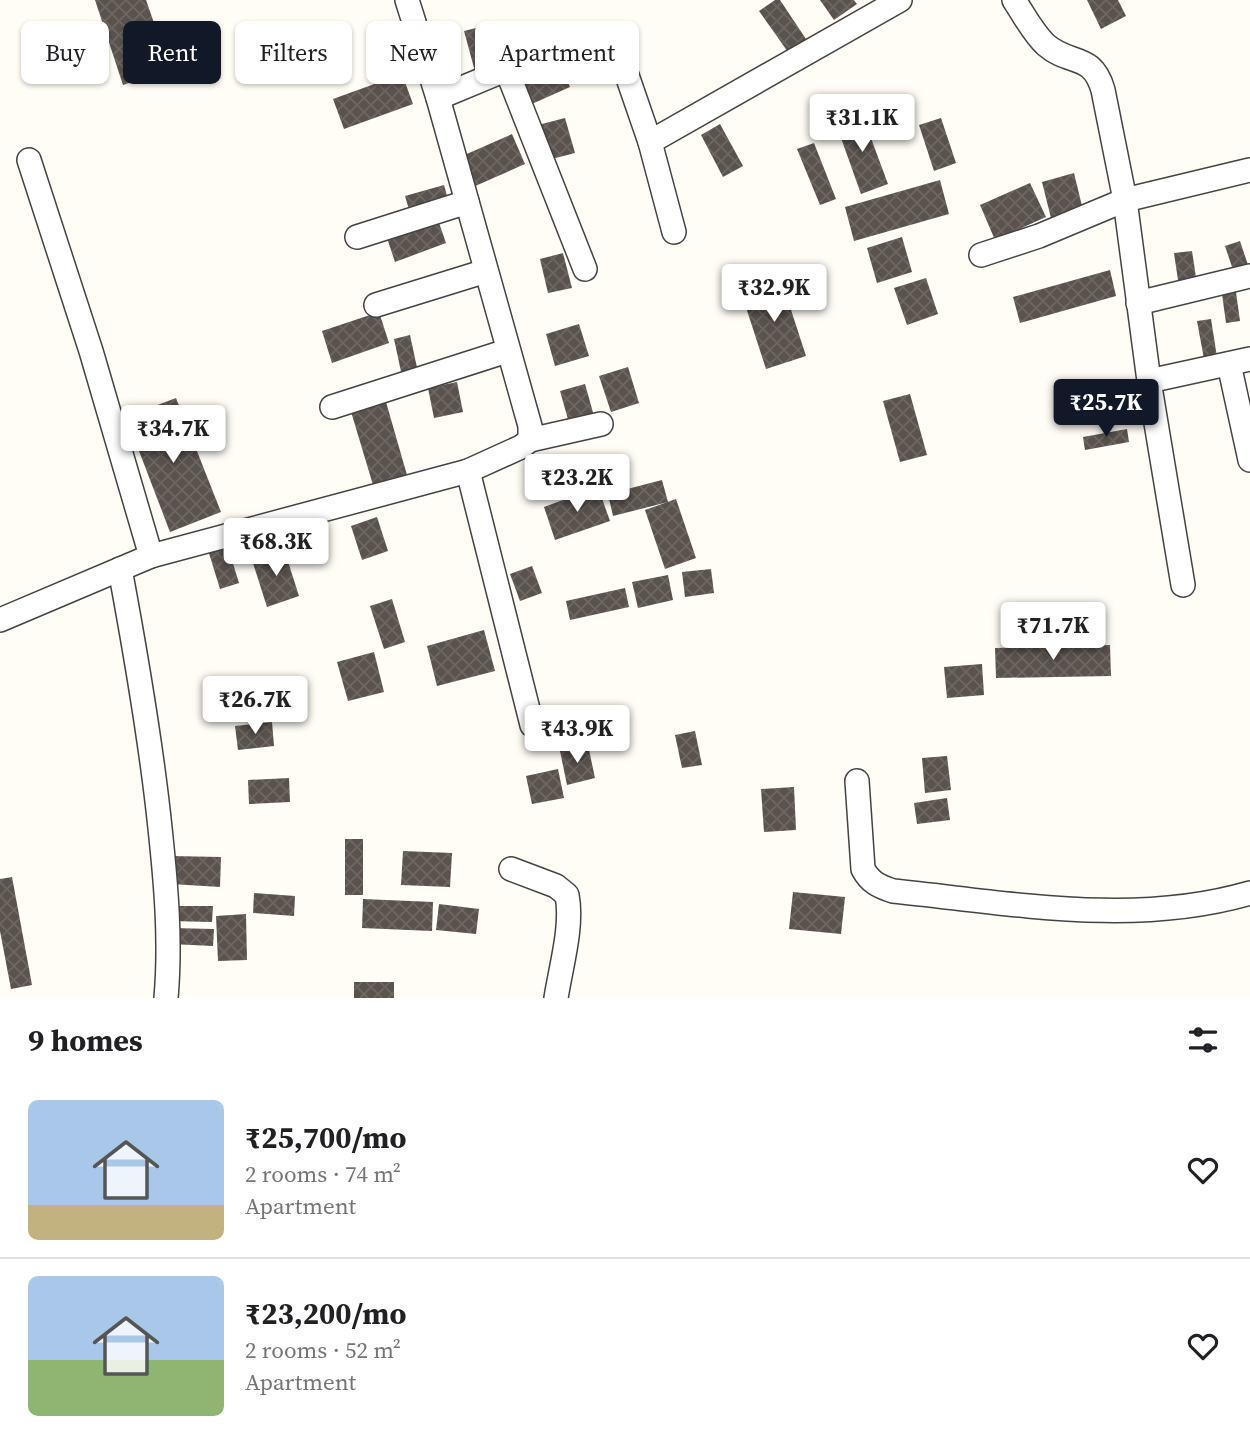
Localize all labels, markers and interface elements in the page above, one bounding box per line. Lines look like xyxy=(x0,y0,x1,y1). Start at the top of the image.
chip: Buy xyxy=(21,21,109,84)
chip: Rent xyxy=(123,21,221,84)
chip: Filters xyxy=(235,21,352,84)
chip: New xyxy=(366,21,461,84)
chip: Apartment xyxy=(475,21,639,84)
pin: ₹31.1K xyxy=(805,94,919,154)
text: ₹31.1K xyxy=(826,101,898,133)
pin: ₹32.9K xyxy=(717,264,831,324)
text: ₹32.9K xyxy=(738,271,810,303)
pin: ₹25.7K xyxy=(1049,380,1163,439)
text: ₹25.7K xyxy=(1070,386,1142,418)
pin: ₹34.7K xyxy=(116,406,230,465)
text: ₹34.7K xyxy=(137,412,209,444)
pin: ₹23.2K xyxy=(520,454,634,514)
text: ₹23.2K xyxy=(541,461,613,493)
pin: ₹68.3K xyxy=(219,518,333,578)
text: ₹68.3K xyxy=(240,525,312,557)
pin: ₹71.7K xyxy=(996,602,1110,662)
text: ₹71.7K xyxy=(1017,609,1089,641)
pin: ₹26.7K xyxy=(198,676,312,736)
text: ₹26.7K xyxy=(219,683,291,715)
pin: ₹43.9K xyxy=(520,706,634,765)
text: ₹43.9K xyxy=(541,712,613,744)
text: 9 homes xyxy=(28,1020,143,1061)
icon: filters xyxy=(1184,1021,1222,1059)
text: ₹25,700/mo xyxy=(245,1117,407,1158)
icon: home xyxy=(84,1128,168,1212)
icon: heart xyxy=(1184,1151,1222,1189)
text: 2 rooms · 74 m² xyxy=(245,1158,401,1190)
text: Apartment xyxy=(245,1190,356,1222)
text: ₹23,200/mo xyxy=(245,1293,407,1334)
icon: home xyxy=(84,1304,168,1388)
icon: heart xyxy=(1184,1327,1222,1365)
text: 2 rooms · 52 m² xyxy=(245,1334,401,1366)
text: Apartment xyxy=(245,1366,356,1398)

